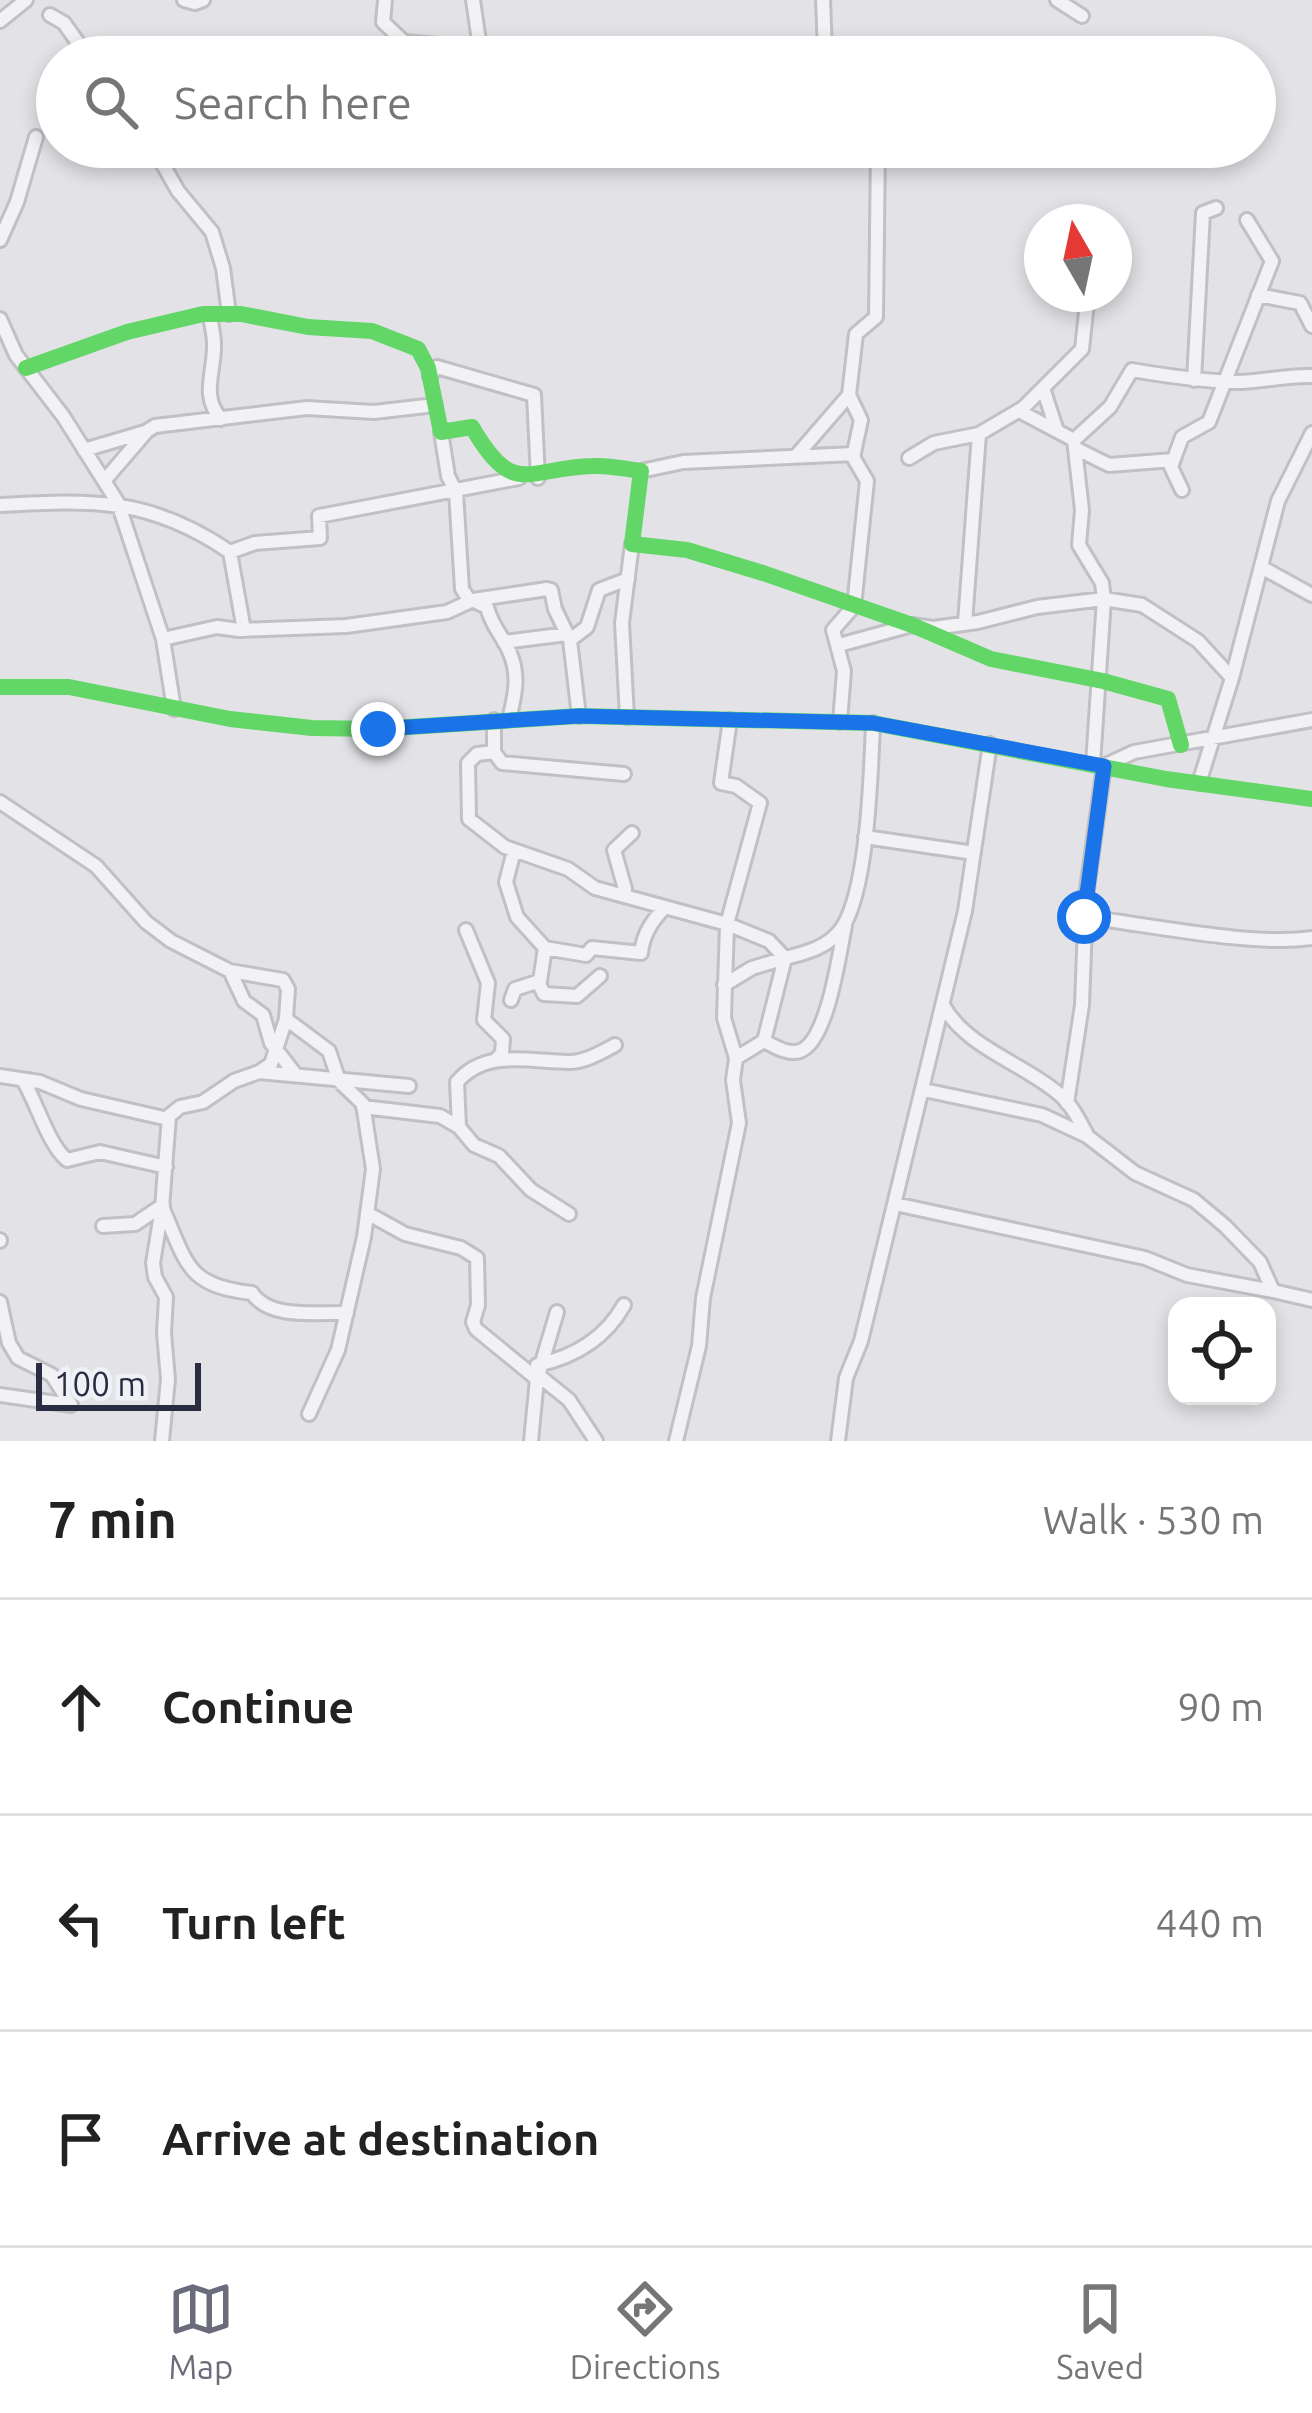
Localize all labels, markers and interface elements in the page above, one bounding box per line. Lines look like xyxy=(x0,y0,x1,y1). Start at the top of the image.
search box xyxy=(36,36,1276,168)
icon: search xyxy=(78,69,144,135)
text: Search here xyxy=(174,77,412,128)
north arrow xyxy=(1024,204,1132,312)
route end xyxy=(351,702,405,756)
route start xyxy=(1057,890,1111,944)
map controls xyxy=(1168,1297,1276,1405)
button: locate xyxy=(1168,1297,1276,1405)
scale bar xyxy=(36,1357,201,1410)
text: 100 m xyxy=(54,1365,146,1402)
text: 7 min xyxy=(48,1490,177,1548)
text: Walk · 530 m xyxy=(1043,1498,1264,1541)
icon: ahead xyxy=(48,1674,114,1740)
text: Continue xyxy=(162,1681,354,1732)
text: 90 m xyxy=(1177,1685,1264,1728)
icon: left xyxy=(48,1890,114,1956)
text: Turn left xyxy=(162,1897,346,1948)
text: 440 m xyxy=(1155,1901,1264,1944)
icon: arrive xyxy=(48,2106,114,2172)
text: Arrive at destination xyxy=(162,2113,599,2164)
tab: Map xyxy=(168,2276,234,2385)
tab: Directions xyxy=(570,2276,720,2385)
tab: Saved xyxy=(1056,2276,1144,2385)

